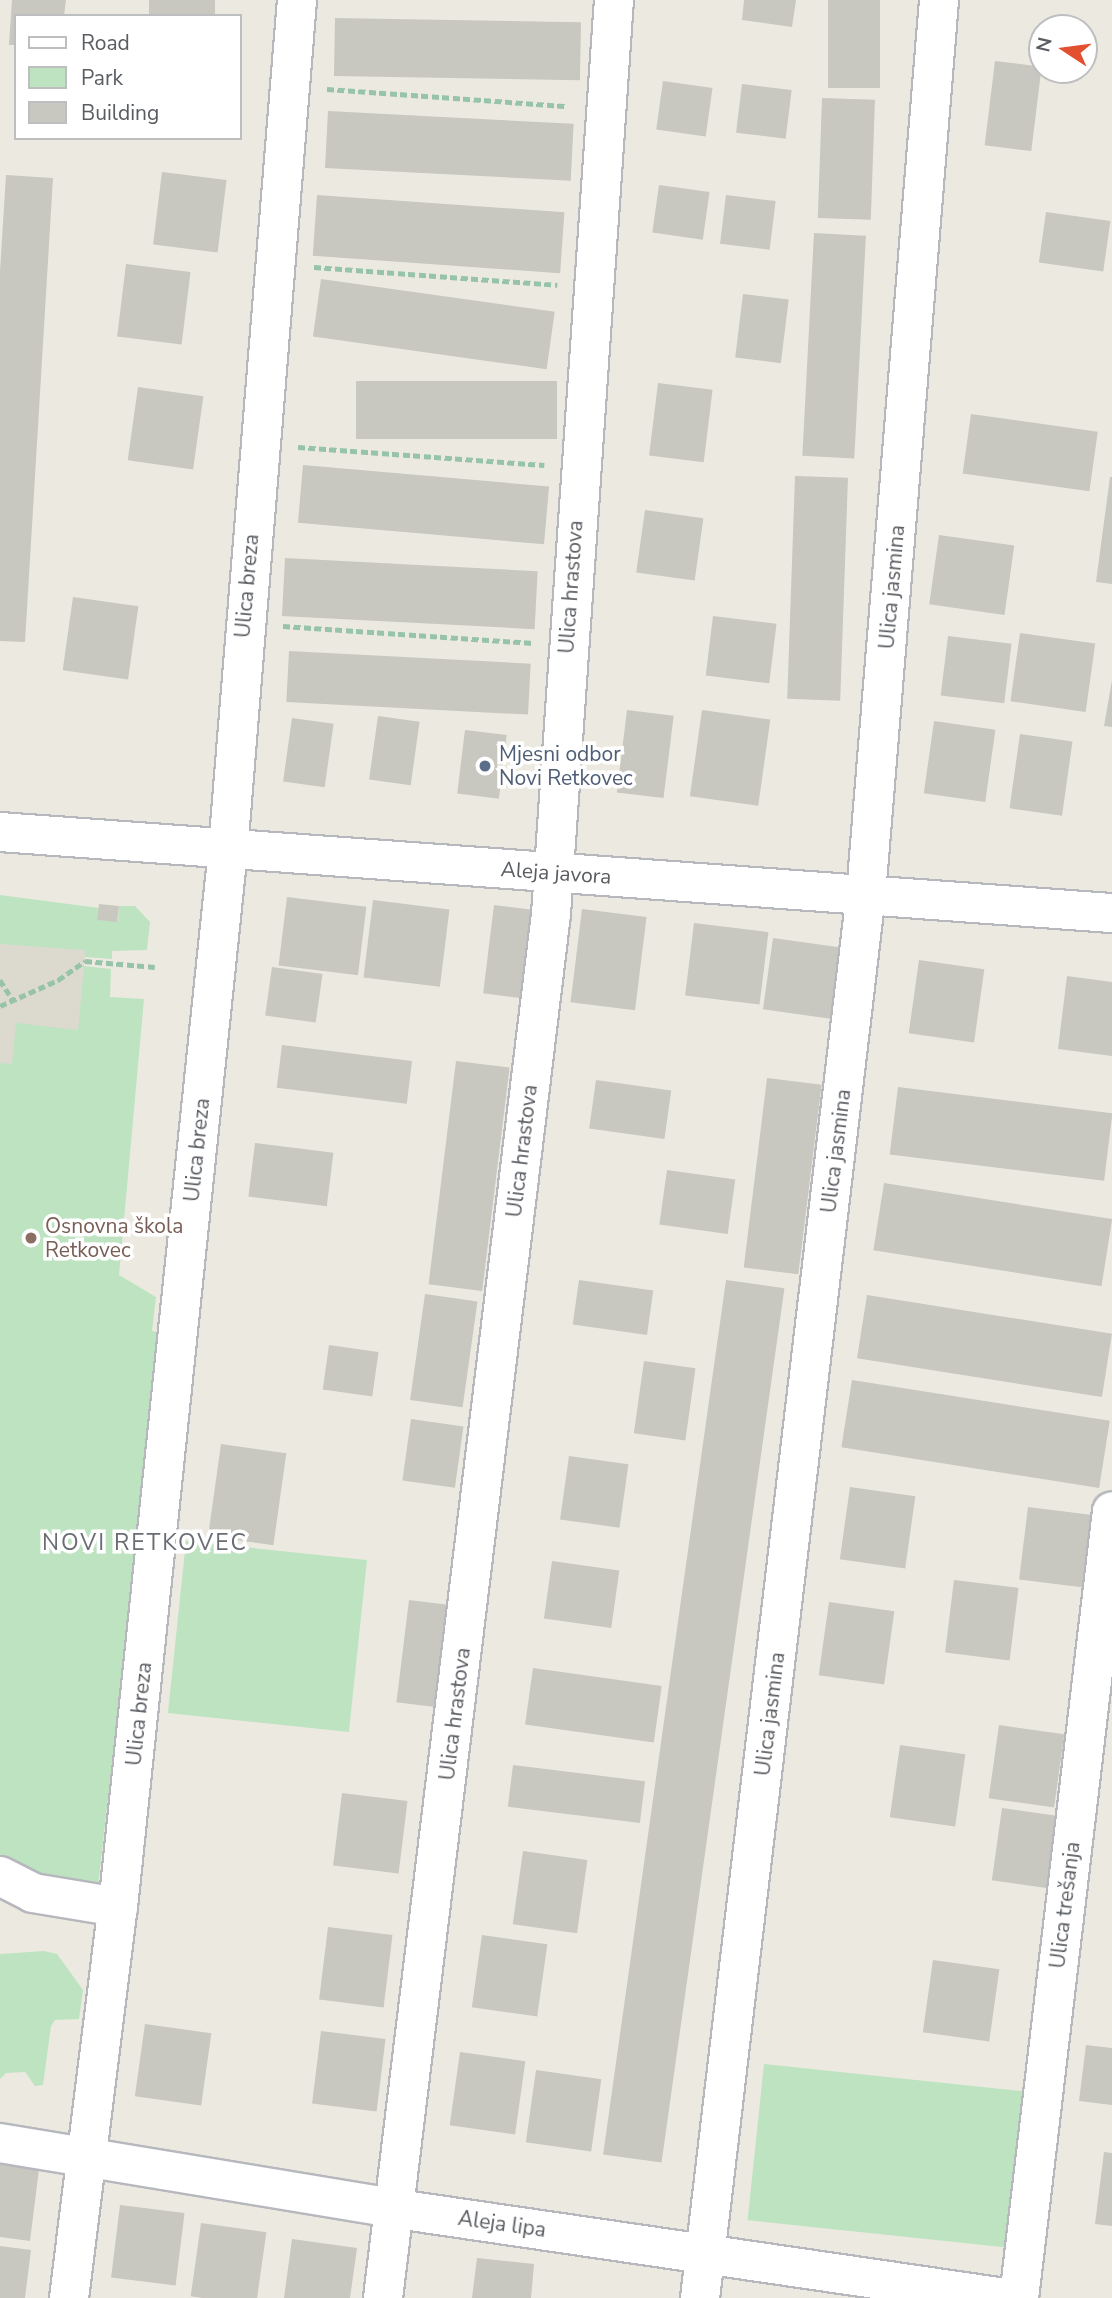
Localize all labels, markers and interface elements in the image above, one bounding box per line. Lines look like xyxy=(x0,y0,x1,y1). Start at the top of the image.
legend xyxy=(14,14,242,140)
north arrow xyxy=(1028,14,1098,84)
text: Road xyxy=(81,29,130,57)
text: N xyxy=(1030,35,1059,55)
text: Park xyxy=(81,64,123,92)
text: Building xyxy=(81,99,159,127)
street label: Ulica hrastova xyxy=(554,520,588,654)
street label: Ulica jasmina xyxy=(874,524,910,650)
street label: Ulica breza xyxy=(230,533,264,639)
place label: Mjesni odbor Novi Retkovec xyxy=(499,741,633,791)
marker: Mjesni odbor Novi Retkovec xyxy=(477,758,493,774)
street label: Aleja javora xyxy=(500,857,612,889)
street label: Ulica hrastova xyxy=(501,1083,543,1219)
street label: Ulica jasmina xyxy=(816,1088,856,1214)
street label: Ulica breza xyxy=(179,1097,215,1203)
place label: Osnovna škola Retkovec xyxy=(45,1213,183,1263)
marker: Osnovna škola Retkovec xyxy=(23,1230,39,1246)
district label: NOVI RETKOVEC xyxy=(44,1529,246,1557)
street label: Ulica hrastova xyxy=(434,1646,476,1782)
street label: Ulica jasmina xyxy=(750,1651,790,1777)
street label: Ulica breza xyxy=(121,1661,157,1767)
street label: Ulica trešanja xyxy=(1045,1840,1085,1970)
street label: Aleja lipa xyxy=(456,2205,548,2243)

